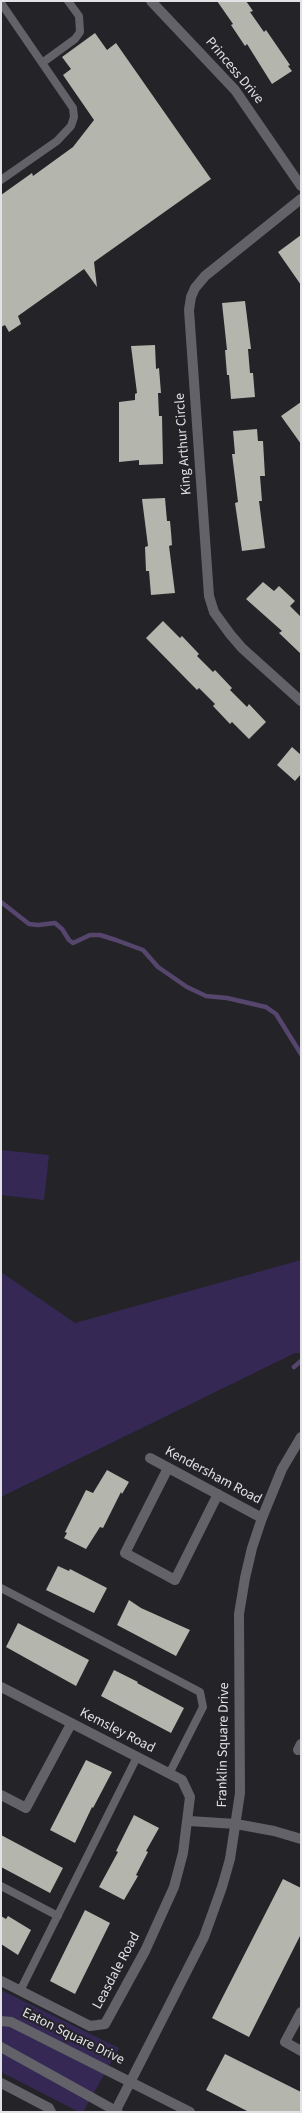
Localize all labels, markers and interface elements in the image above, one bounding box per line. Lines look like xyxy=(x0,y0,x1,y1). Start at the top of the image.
street label: Princess Drive xyxy=(201,34,267,108)
street label: King Arthur Circle xyxy=(172,392,196,496)
street label: Kendersham Road xyxy=(162,1443,264,1509)
street label: Franklin Square Drive xyxy=(215,1682,233,1808)
street label: Kemsley Road xyxy=(76,1705,158,1757)
street label: Leasdale Road xyxy=(90,1930,144,2012)
street label: Eaton Square Drive xyxy=(19,2005,127,2069)

